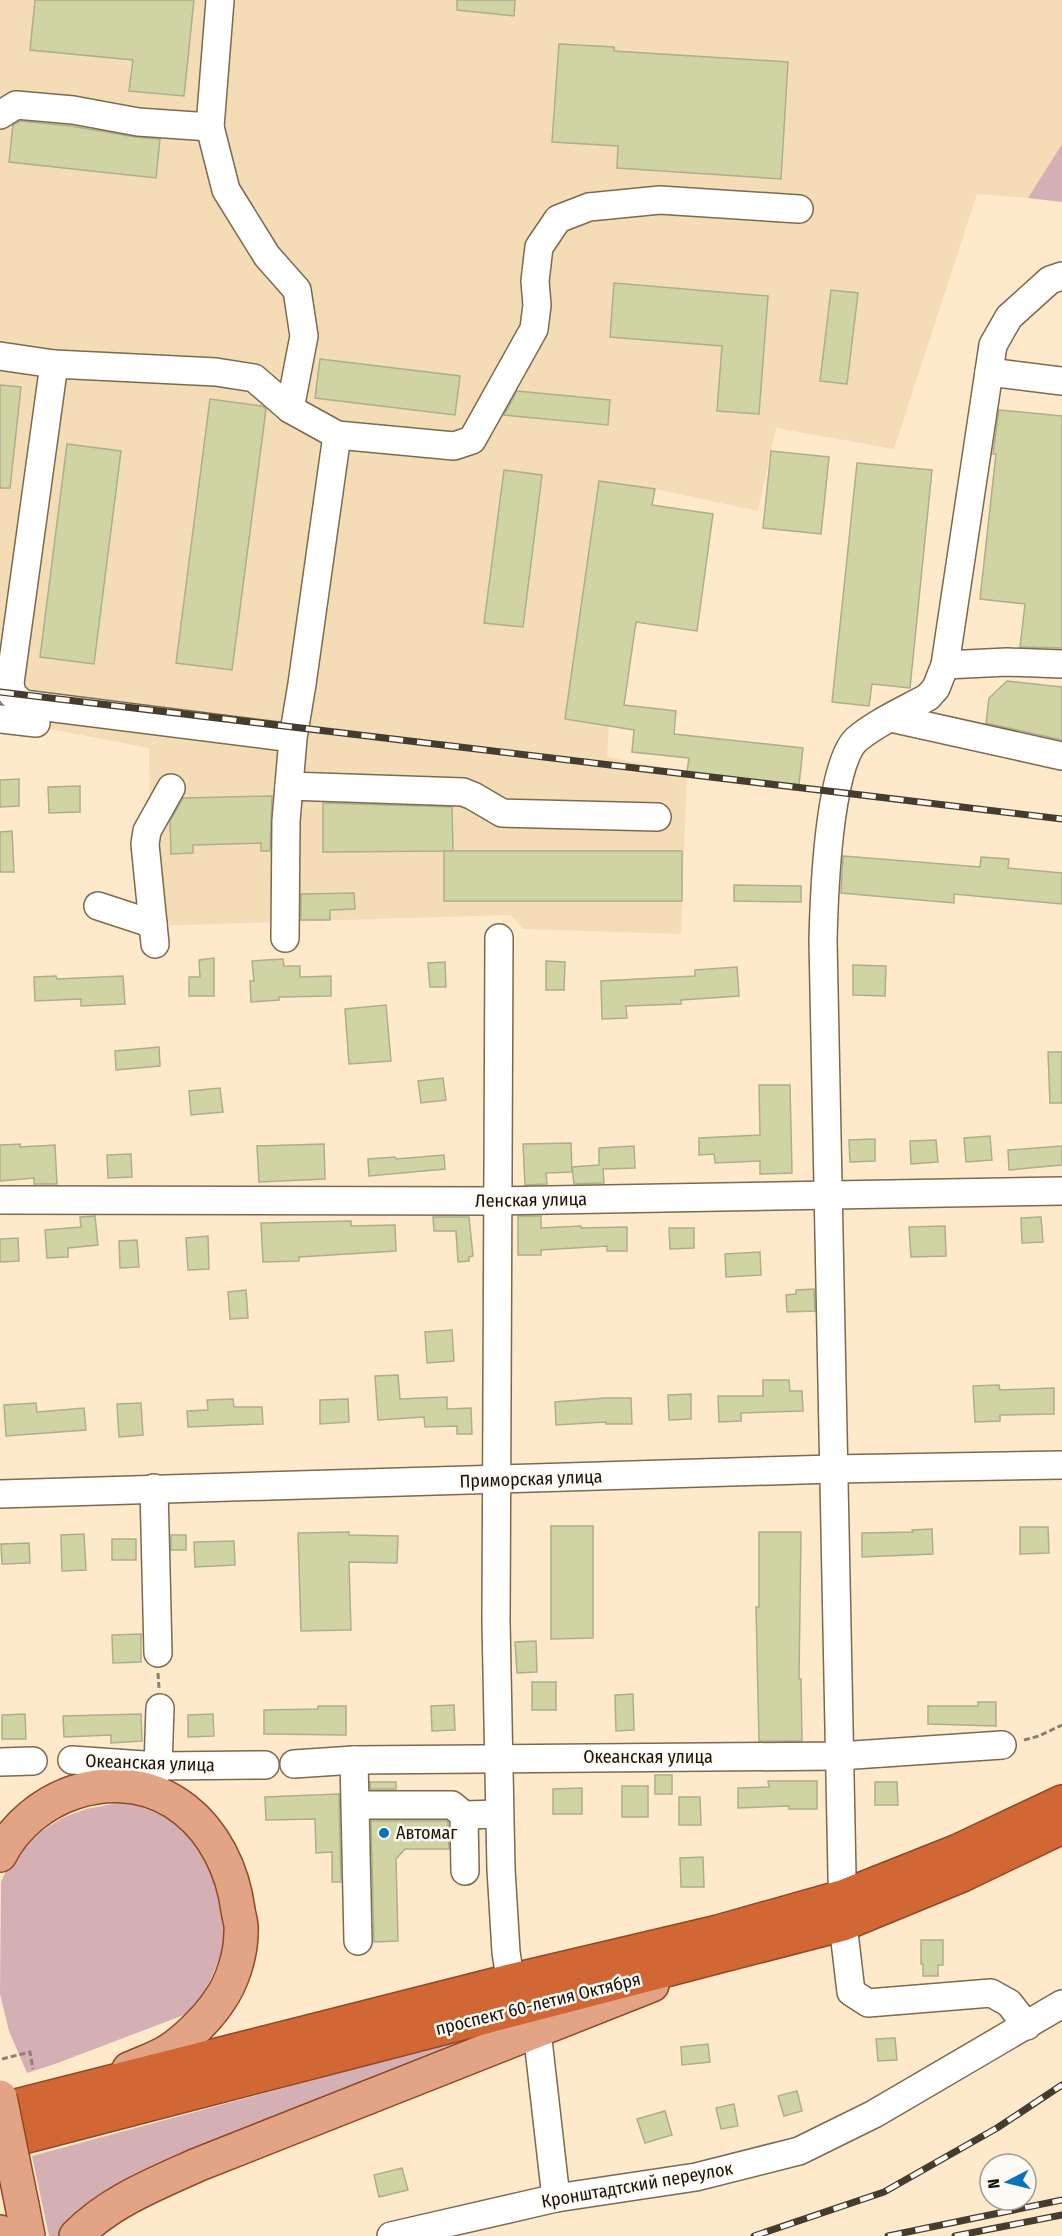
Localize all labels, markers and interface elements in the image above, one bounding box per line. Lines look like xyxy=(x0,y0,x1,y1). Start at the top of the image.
street label: Ленская улица xyxy=(475,1188,587,1212)
street label: Приморская улица xyxy=(459,1466,603,1492)
street label: Океанская улица xyxy=(583,1746,713,1768)
street label: Океанская улица xyxy=(85,1750,215,1776)
place label: Автомаг xyxy=(396,1822,457,1844)
marker: Автомаг xyxy=(377,1826,391,1840)
street label: проспект 60-летия Октября xyxy=(433,1968,643,2040)
north arrow xyxy=(978,2152,1038,2212)
street label: Кронштадтский переулок xyxy=(540,2157,735,2213)
text: N xyxy=(984,2178,1004,2190)

